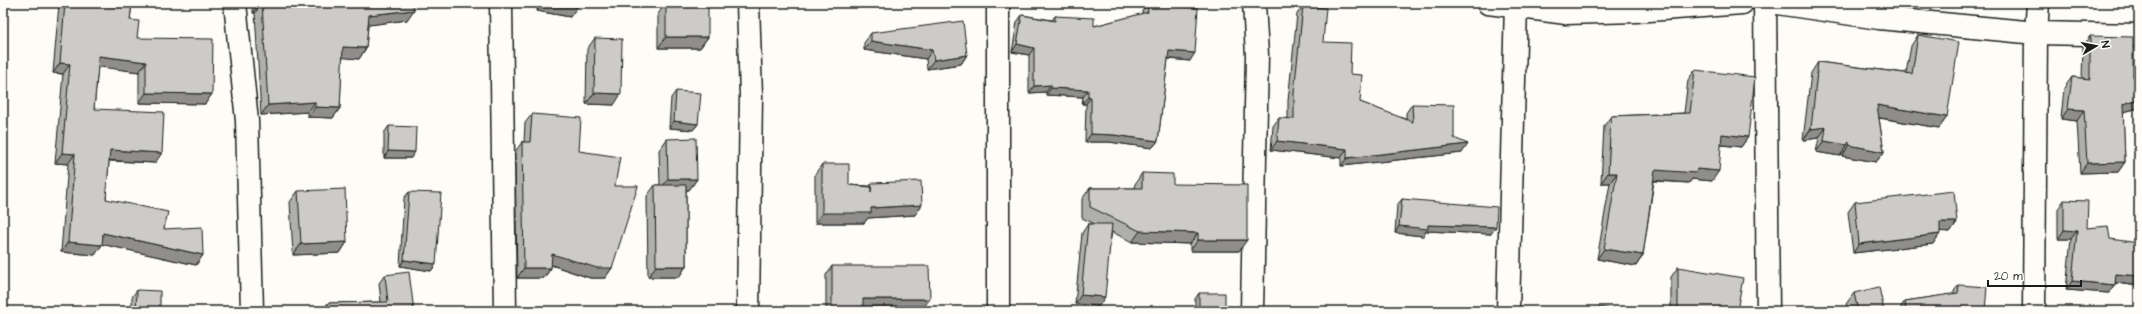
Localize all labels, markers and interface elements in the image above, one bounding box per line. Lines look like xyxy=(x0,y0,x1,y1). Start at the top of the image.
north arrow xyxy=(2076,26,2116,66)
text: N xyxy=(2097,40,2113,49)
scale bar xyxy=(1988,262,2081,288)
text: 20 m xyxy=(1994,268,2023,285)

